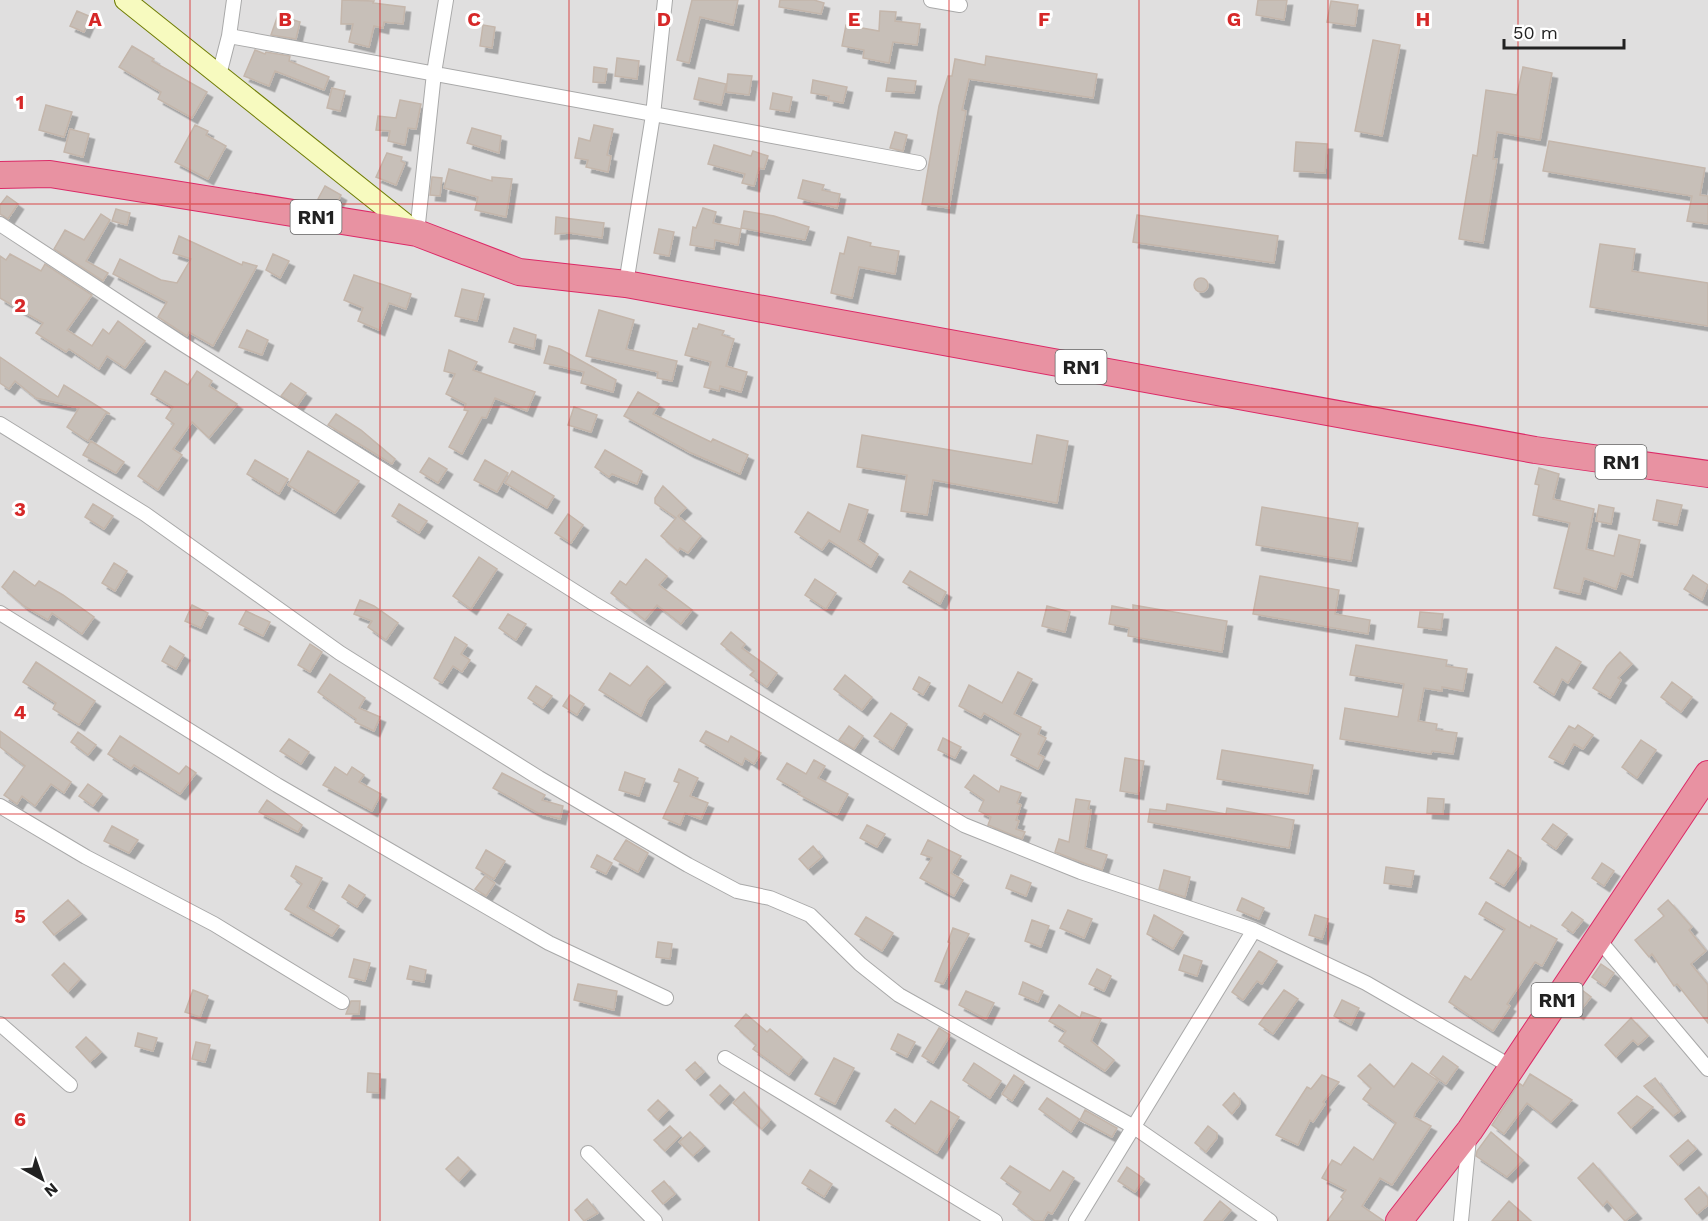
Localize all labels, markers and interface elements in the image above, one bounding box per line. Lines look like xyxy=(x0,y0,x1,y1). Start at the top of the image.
text: A xyxy=(88,7,102,31)
text: B xyxy=(278,7,292,31)
text: C xyxy=(467,7,481,31)
text: D xyxy=(657,7,671,31)
text: E xyxy=(848,7,860,31)
text: F xyxy=(1038,7,1050,31)
text: G xyxy=(1227,7,1241,31)
text: H xyxy=(1416,7,1430,31)
scale bar xyxy=(1504,12,1624,50)
text: 50 m xyxy=(1513,22,1558,43)
text: 1 xyxy=(16,90,24,114)
road number: RN1 xyxy=(290,200,342,234)
text: 2 xyxy=(14,293,26,317)
road number: RN1 xyxy=(1056,350,1106,384)
road number: RN1 xyxy=(1596,445,1646,479)
text: 3 xyxy=(14,497,26,521)
text: 4 xyxy=(14,700,27,724)
text: 5 xyxy=(14,904,26,928)
road number: RN1 xyxy=(1532,983,1582,1017)
text: 6 xyxy=(14,1107,26,1131)
north arrow xyxy=(12,1149,72,1209)
text: N xyxy=(41,1179,62,1201)

